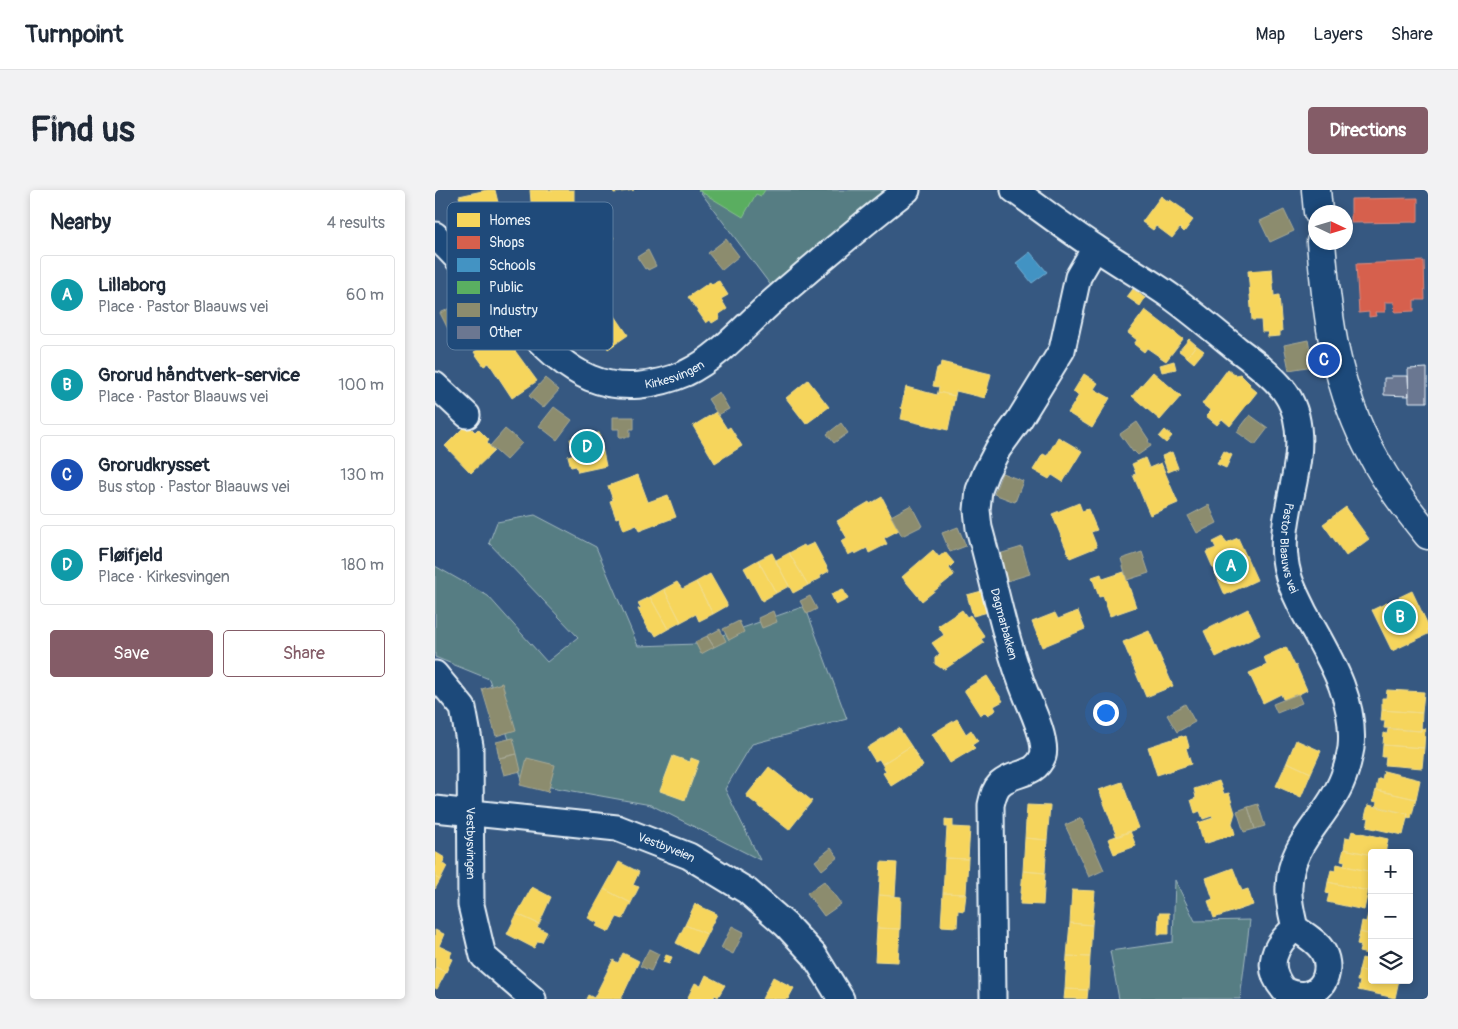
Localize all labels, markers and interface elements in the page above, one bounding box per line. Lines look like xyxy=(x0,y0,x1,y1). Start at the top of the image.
text: Turnpoint xyxy=(25,20,123,49)
text: Map xyxy=(1256,23,1285,46)
text: Layers xyxy=(1313,23,1363,46)
text: Share xyxy=(1391,23,1433,46)
button: Directions xyxy=(1308,107,1428,154)
text: Find us xyxy=(30,108,135,152)
legend xyxy=(447,202,613,350)
north arrow xyxy=(1308,205,1353,250)
text: Nearby xyxy=(50,209,111,236)
text: Homes xyxy=(489,212,531,229)
text: 4 results xyxy=(327,213,385,233)
text: Shops xyxy=(489,234,525,251)
text: Schools xyxy=(489,257,536,274)
text: Lillaborg xyxy=(98,273,166,297)
text: Public xyxy=(489,279,524,296)
text: A xyxy=(62,285,72,305)
text: 60 m xyxy=(346,285,384,305)
text: Place · Pastor Blaauws vei xyxy=(98,297,268,317)
text: Industry xyxy=(489,302,538,319)
text: Other xyxy=(489,324,522,341)
pin: C xyxy=(1308,341,1340,379)
street label: Kirkesvingen xyxy=(644,357,708,393)
text: Grorud håndtverk-service xyxy=(98,363,300,387)
text: B xyxy=(62,375,72,395)
text: 100 m xyxy=(338,375,384,395)
text: Place · Pastor Blaauws vei xyxy=(98,387,268,407)
pin: D xyxy=(571,428,603,466)
text: Grorudkrysset xyxy=(98,453,210,477)
text: C xyxy=(62,465,72,485)
text: 130 m xyxy=(340,465,384,485)
text: Bus stop · Pastor Blaauws vei xyxy=(98,477,290,497)
street label: Pastor Blaauws vei xyxy=(1276,501,1301,596)
text: Fløifjeld xyxy=(98,543,163,567)
pin: A xyxy=(1215,547,1247,585)
text: D xyxy=(62,555,72,575)
text: 180 m xyxy=(341,555,384,575)
text: Place · Kirkesvingen xyxy=(98,567,230,587)
street label: Dagmarbakken xyxy=(987,587,1020,662)
pin: B xyxy=(1384,598,1416,636)
button: Save xyxy=(50,630,213,677)
button: Share xyxy=(223,630,385,677)
your location xyxy=(1093,700,1119,726)
street label: Vestbysvingen xyxy=(462,807,478,880)
street label: Vestbyveien xyxy=(635,830,698,866)
map controls xyxy=(1368,849,1413,984)
button: + xyxy=(1368,849,1413,894)
button: − xyxy=(1368,894,1413,939)
button: layers xyxy=(1368,939,1413,984)

